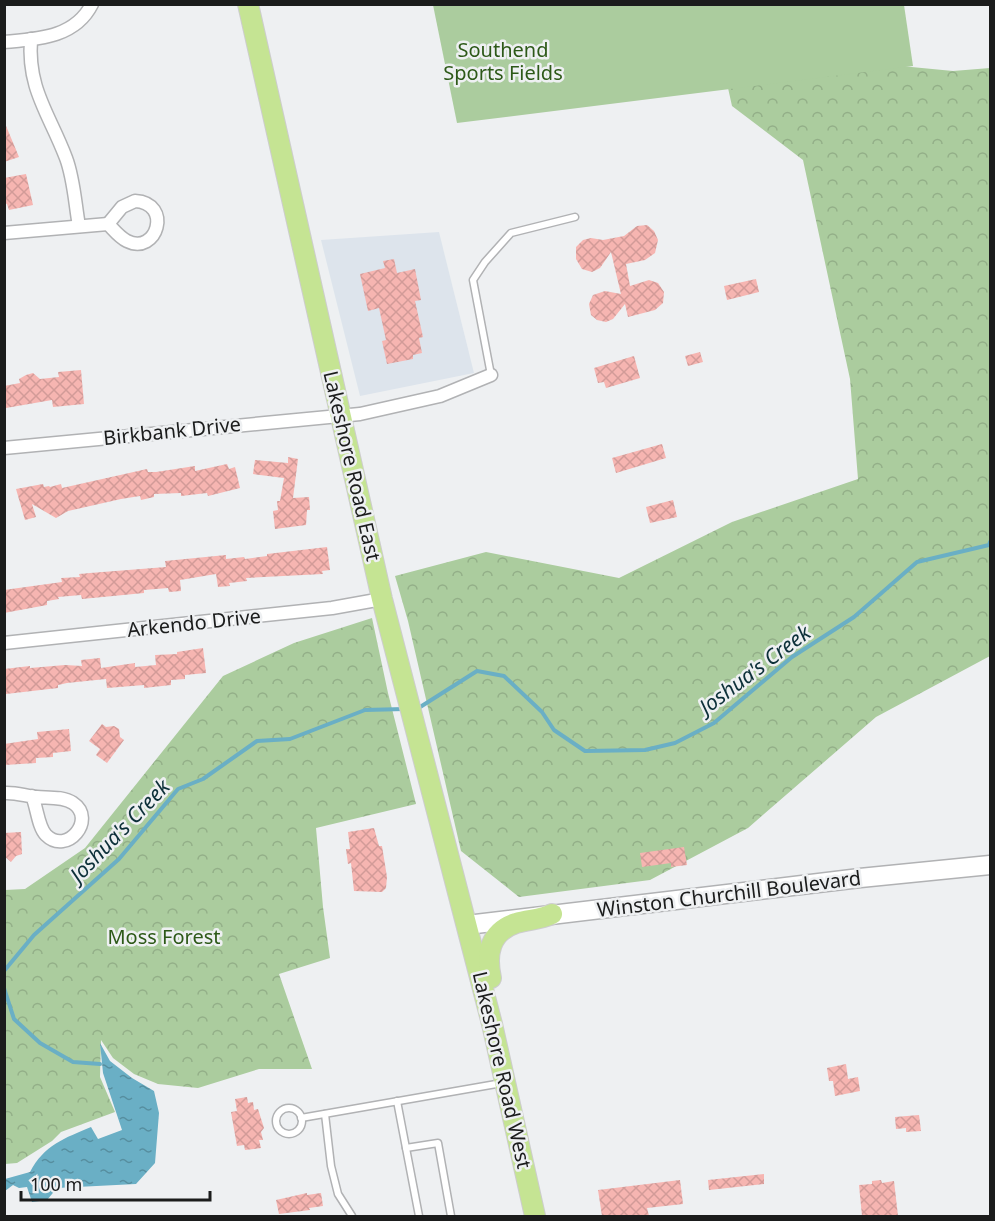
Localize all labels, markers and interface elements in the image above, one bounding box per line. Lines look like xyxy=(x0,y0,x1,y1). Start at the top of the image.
park label: Southend Sports Fields xyxy=(443,36,563,86)
street label: Lakeshore Road East xyxy=(317,368,388,564)
street label: Birkbank Drive xyxy=(102,410,242,451)
street label: Arkendo Drive xyxy=(126,602,262,643)
water label: Joshua's Creek xyxy=(690,617,817,723)
water label: Joshua's Creek xyxy=(60,772,177,891)
street label: Winston Churchill Boulevard xyxy=(596,864,862,923)
park label: Moss Forest xyxy=(107,923,221,950)
street label: Lakeshore Road West xyxy=(467,969,538,1171)
scale bar xyxy=(21,1164,210,1202)
text: 100 m xyxy=(30,1172,82,1196)

